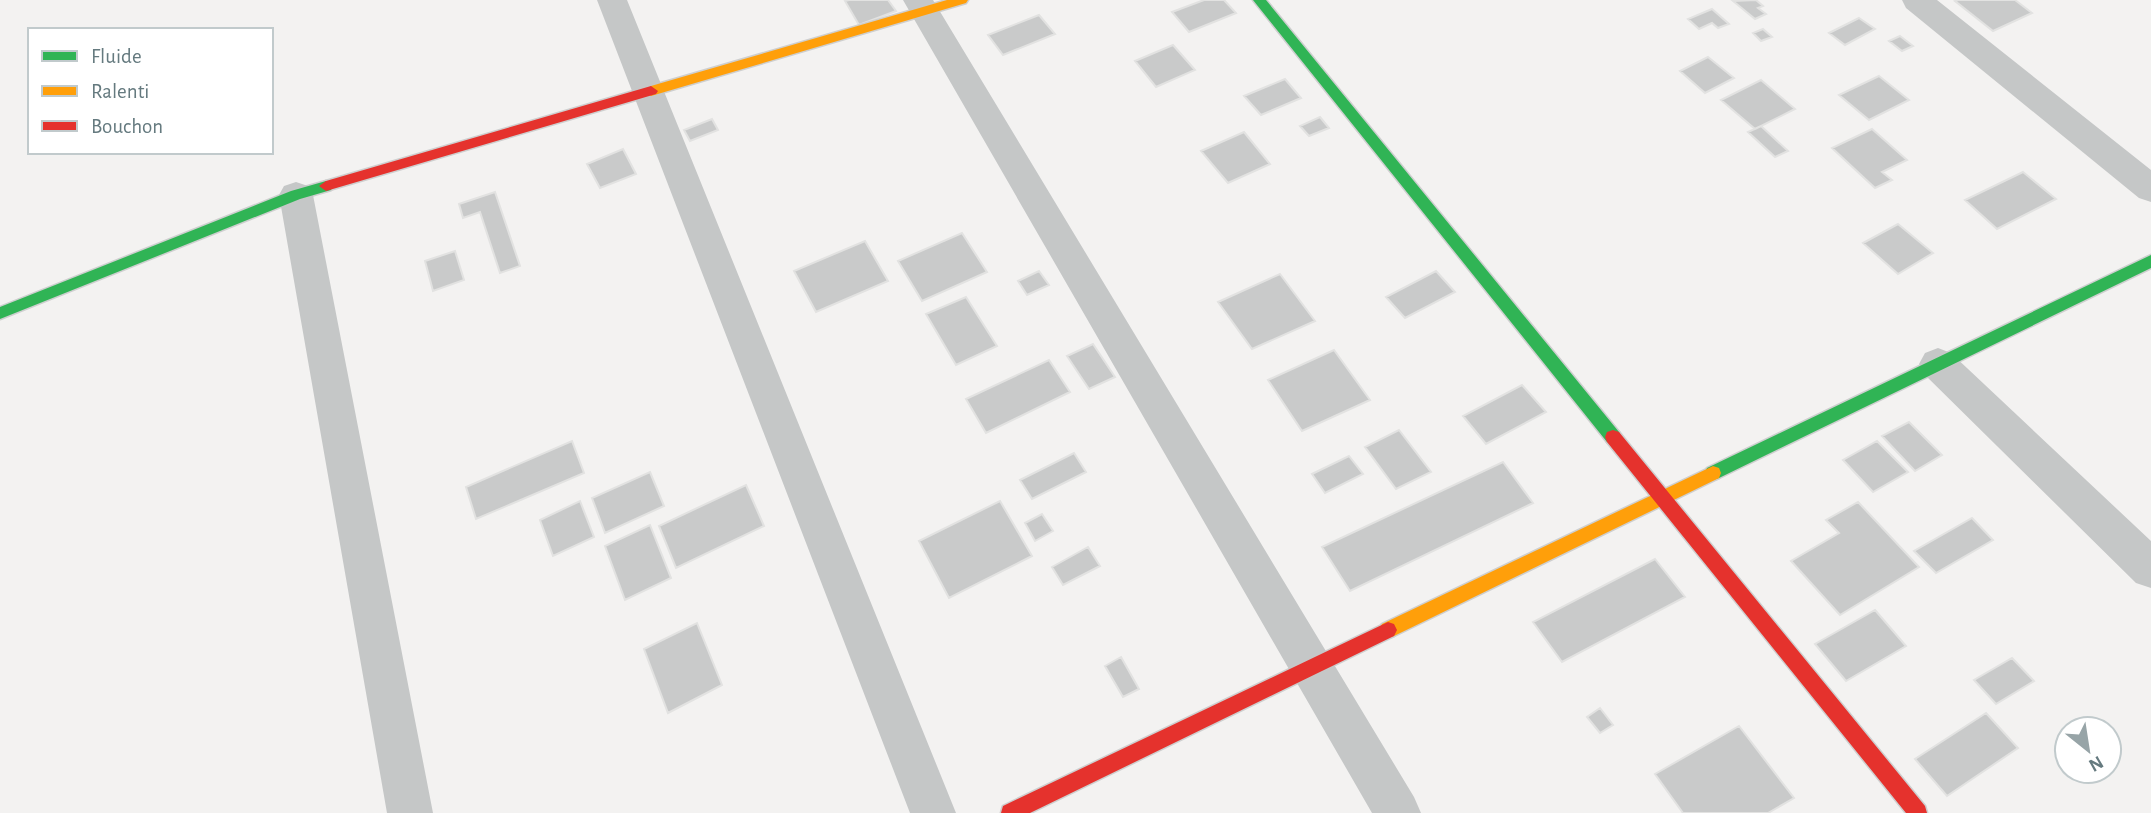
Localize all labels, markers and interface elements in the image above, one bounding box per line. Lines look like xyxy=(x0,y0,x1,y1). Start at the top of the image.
legend xyxy=(28,28,273,154)
text: Fluide xyxy=(91,46,142,67)
text: Ralenti xyxy=(91,81,149,102)
text: Bouchon xyxy=(91,116,163,137)
north arrow xyxy=(2053,715,2123,785)
text: N xyxy=(2085,752,2106,775)

